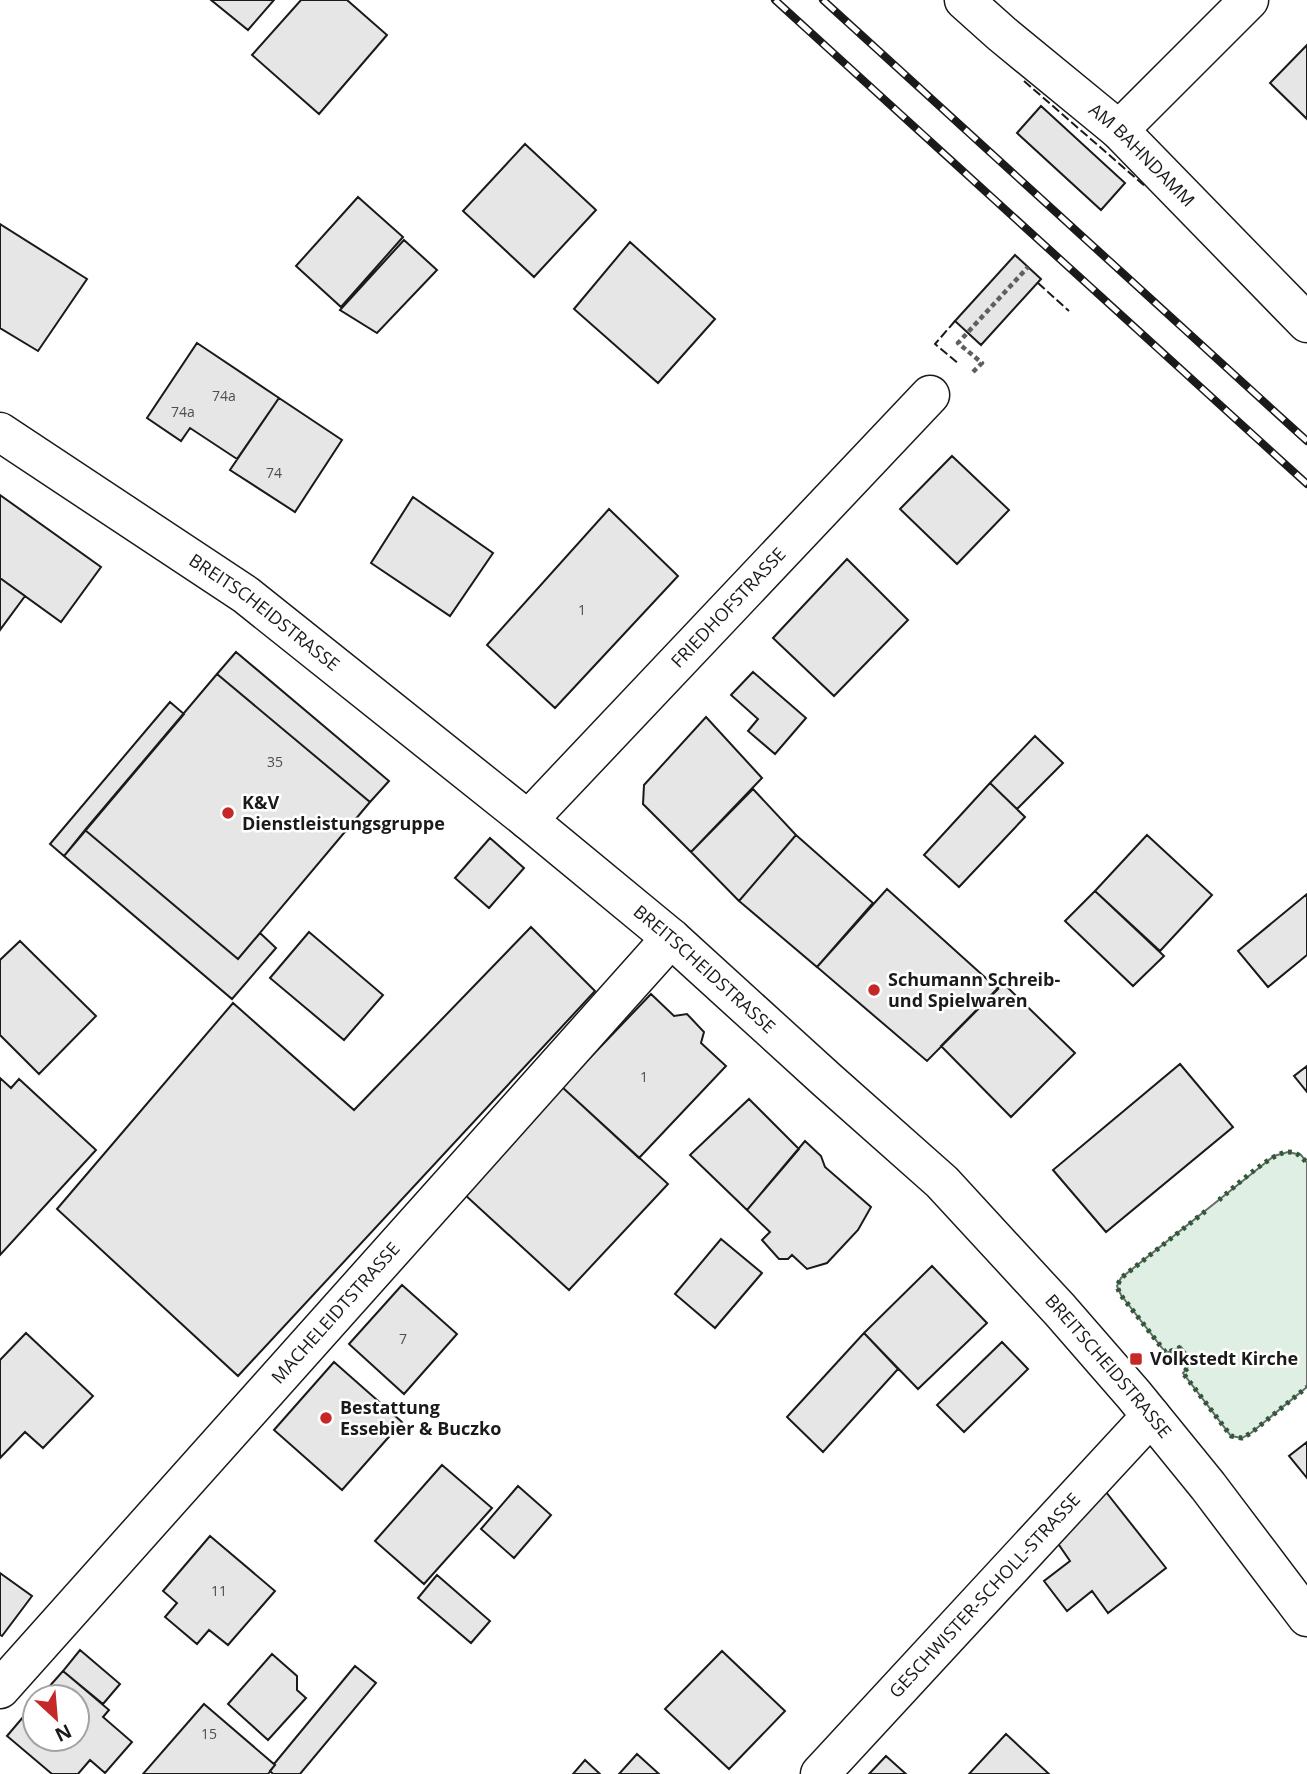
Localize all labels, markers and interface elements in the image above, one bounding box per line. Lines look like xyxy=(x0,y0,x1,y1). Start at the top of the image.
street label: AM BAHNDAMM xyxy=(1084,97,1200,212)
house number: 74a xyxy=(212,386,236,405)
house number: 74a xyxy=(171,402,195,421)
house number: 74 xyxy=(266,463,282,482)
street label: FRIEDHOFSTRASSE xyxy=(665,542,791,673)
street label: BREITSCHEIDSTRASSE xyxy=(185,548,345,676)
house number: 1 xyxy=(578,600,586,619)
house number: 35 xyxy=(267,752,283,771)
place label: K&V Dienstleistungsgruppe xyxy=(242,790,445,835)
marker: K&V Dienstleistungsgruppe xyxy=(220,805,236,821)
street label: BREITSCHEIDSTRASSE xyxy=(629,899,781,1038)
place label: Schumann Schreib- und Spielwaren xyxy=(888,967,1060,1012)
marker: Schumann Schreib- und Spielwaren xyxy=(866,982,882,998)
house number: 1 xyxy=(640,1067,648,1086)
street label: MACHELEIDTSTRASSE xyxy=(266,1237,405,1388)
street label: BREITSCHEIDSTRASSE xyxy=(1040,1289,1177,1443)
house number: 7 xyxy=(399,1329,407,1348)
place label: Volkstedt Kirche xyxy=(1150,1346,1298,1370)
marker: Volkstedt Kirche xyxy=(1128,1351,1144,1367)
place label: Bestattung Essebier & Buczko xyxy=(340,1395,501,1440)
marker: Bestattung Essebier & Buczko xyxy=(318,1410,334,1426)
street label: GESCHWISTER-SCHOLL-STRASSE xyxy=(883,1487,1085,1703)
house number: 11 xyxy=(211,1581,227,1600)
north arrow xyxy=(21,1683,91,1753)
text: N xyxy=(51,1718,76,1748)
house number: 15 xyxy=(201,1724,217,1743)

